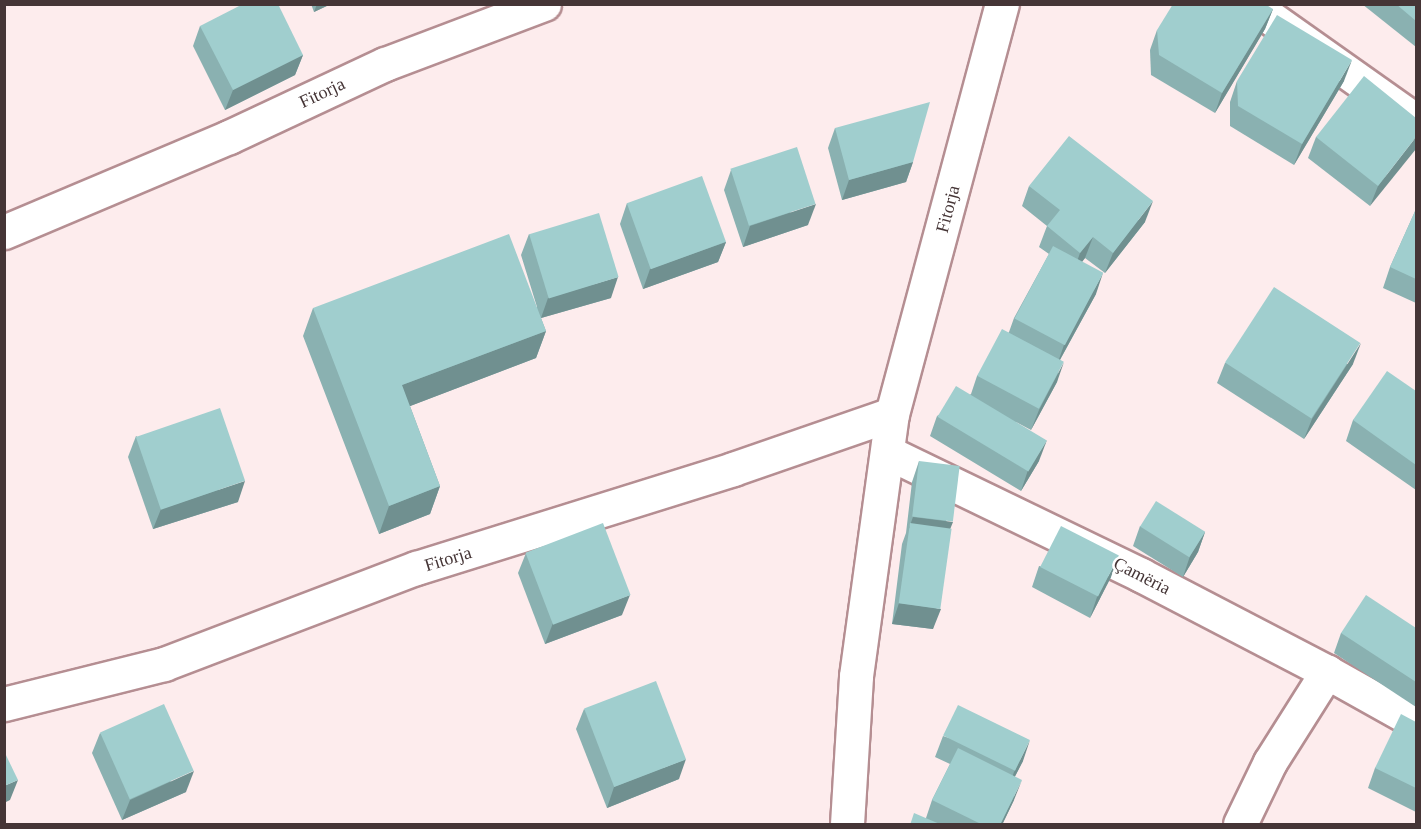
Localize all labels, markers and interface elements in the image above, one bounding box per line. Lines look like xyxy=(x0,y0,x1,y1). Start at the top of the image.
street label: Fitorja xyxy=(296,73,348,113)
street label: Fitorja xyxy=(931,183,965,235)
street label: Fitorja xyxy=(422,542,474,576)
street label: Çamëria xyxy=(1110,553,1174,599)

